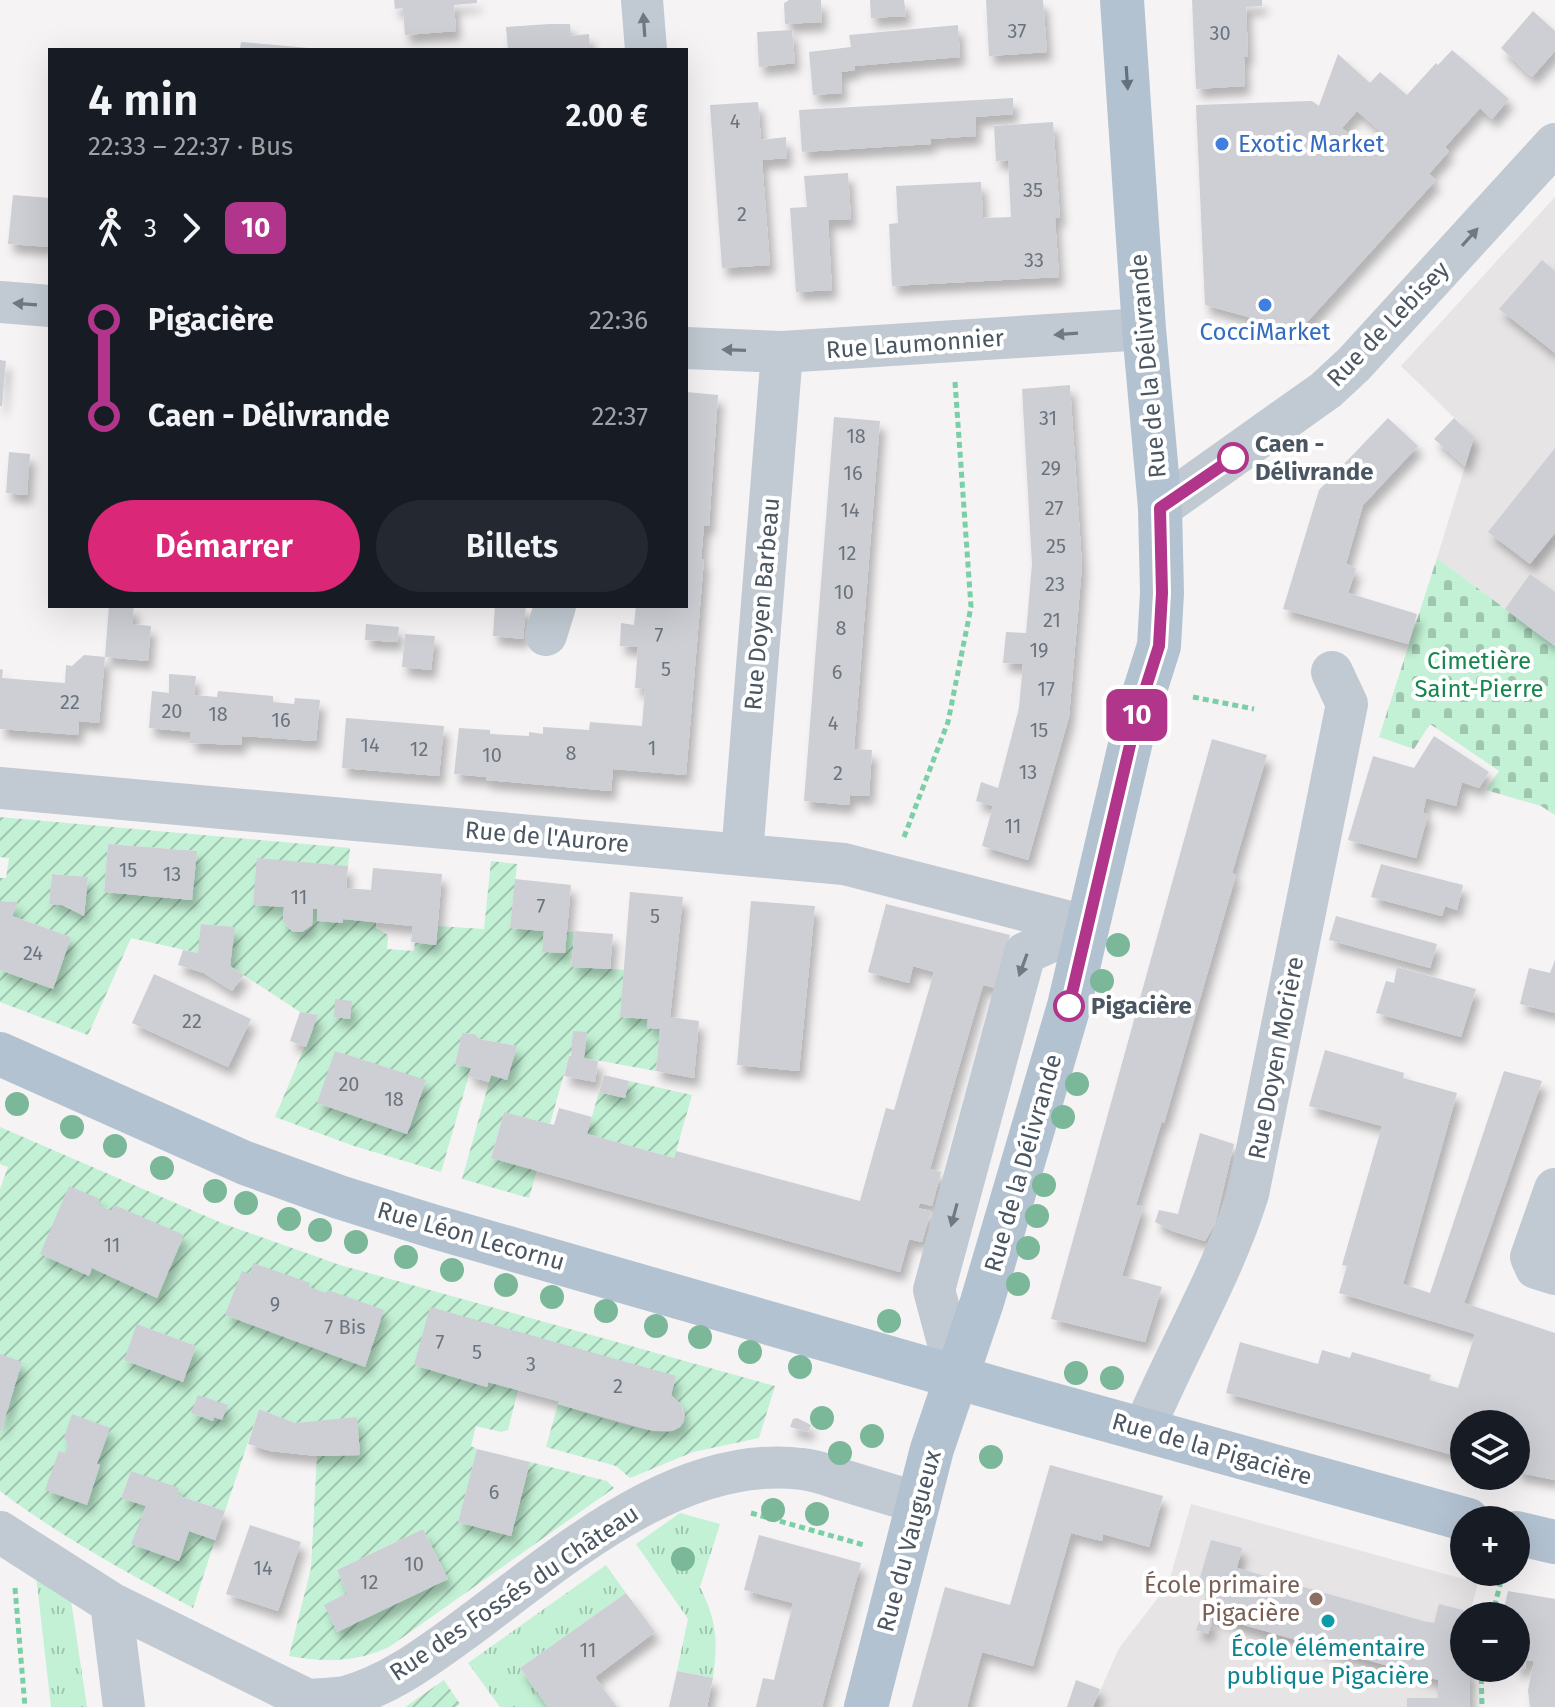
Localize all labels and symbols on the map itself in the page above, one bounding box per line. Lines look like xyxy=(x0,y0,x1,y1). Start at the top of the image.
one-way arrow xyxy=(637,12,650,37)
house number: 37 xyxy=(1008,19,1026,43)
house number: 30 xyxy=(1209,21,1231,45)
one-way arrow xyxy=(1121,66,1134,91)
house number: 4 xyxy=(730,109,741,133)
place label: Exotic Market xyxy=(1238,130,1385,158)
marker: Exotic Market xyxy=(1213,135,1231,153)
house number: 35 xyxy=(1023,178,1043,202)
house number: 2 xyxy=(737,202,747,226)
one-way arrow xyxy=(1461,228,1478,248)
house number: 33 xyxy=(1024,248,1044,272)
street label: Rue de la Délivrande xyxy=(1124,253,1172,479)
street label: Rue de Lebisey xyxy=(1321,255,1455,392)
marker: CocciMarket xyxy=(1256,296,1274,314)
one-way arrow xyxy=(12,297,37,310)
place label: CocciMarket xyxy=(1199,318,1331,346)
street label: Rue Laumonnier xyxy=(825,324,1006,364)
one-way arrow xyxy=(1053,328,1078,341)
one-way arrow xyxy=(721,343,746,356)
house number: 31 xyxy=(1039,406,1057,430)
house number: 18 xyxy=(846,424,866,448)
place label: Caen - Délivrande xyxy=(1255,430,1374,486)
marker: Caen - Délivrande xyxy=(1218,443,1248,473)
house number: 29 xyxy=(1041,456,1061,480)
house number: 16 xyxy=(843,461,863,485)
street label: Rue Doyen Barbeau xyxy=(739,496,785,712)
house number: 27 xyxy=(1045,496,1063,520)
house number: 14 xyxy=(840,498,860,522)
house number: 25 xyxy=(1046,534,1066,558)
house number: 12 xyxy=(838,541,856,565)
house number: 23 xyxy=(1045,572,1065,596)
house number: 10 xyxy=(834,580,854,604)
house number: 21 xyxy=(1043,608,1061,632)
house number: 8 xyxy=(835,616,847,640)
house number: 7 xyxy=(655,623,664,647)
house number: 19 xyxy=(1029,638,1049,662)
park label: Cimetière Saint-Pierre xyxy=(1414,647,1544,703)
house number: 5 xyxy=(661,657,671,681)
house number: 6 xyxy=(832,660,842,684)
house number: 17 xyxy=(1037,677,1055,701)
line badge: 10 xyxy=(1101,689,1173,741)
house number: 22 xyxy=(60,690,80,714)
house number: 20 xyxy=(161,699,183,723)
house number: 18 xyxy=(208,702,228,726)
house number: 16 xyxy=(271,708,291,732)
house number: 4 xyxy=(828,711,839,735)
house number: 15 xyxy=(1030,718,1048,742)
house number: 14 xyxy=(360,733,380,757)
house number: 1 xyxy=(648,736,656,760)
house number: 12 xyxy=(410,737,428,761)
house number: 8 xyxy=(565,741,577,765)
house number: 10 xyxy=(482,743,502,767)
house number: 13 xyxy=(1019,760,1037,784)
house number: 2 xyxy=(833,761,843,785)
house number: 11 xyxy=(1004,814,1022,838)
street label: Rue de l'Aurore xyxy=(464,816,630,858)
house number: 15 xyxy=(119,858,137,882)
house number: 13 xyxy=(163,862,181,886)
house number: 11 xyxy=(290,885,308,909)
house number: 7 xyxy=(537,894,546,918)
house number: 5 xyxy=(650,904,660,928)
house number: 24 xyxy=(23,941,43,965)
one-way arrow xyxy=(1017,953,1029,977)
street label: Rue Doyen Morière xyxy=(1243,954,1309,1162)
marker: Pigacière xyxy=(1054,991,1084,1021)
place label: Pigacière xyxy=(1091,992,1192,1020)
house number: 22 xyxy=(182,1009,202,1033)
street label: Rue de la Délivrande xyxy=(979,1051,1067,1275)
house number: 20 xyxy=(338,1072,360,1096)
house number: 18 xyxy=(384,1087,404,1111)
street label: Rue Léon Lecornu xyxy=(374,1196,568,1276)
one-way arrow xyxy=(947,1204,960,1228)
house number: 11 xyxy=(103,1233,121,1257)
house number: 9 xyxy=(270,1292,280,1316)
house number: 7 Bis xyxy=(324,1315,366,1339)
house number: 7 xyxy=(436,1330,445,1354)
house number: 5 xyxy=(472,1340,482,1364)
house number: 3 xyxy=(526,1352,536,1376)
house number: 2 xyxy=(613,1374,623,1398)
street label: Rue de la Pigacière xyxy=(1109,1407,1315,1491)
street label: Rue du Vaugueux xyxy=(871,1447,947,1635)
house number: 6 xyxy=(489,1480,499,1504)
street label: Rue des Fossés du Château xyxy=(384,1499,644,1687)
house number: 10 xyxy=(404,1552,424,1576)
house number: 14 xyxy=(253,1556,273,1580)
house number: 12 xyxy=(360,1570,378,1594)
place label: École primaire Pigacière xyxy=(1144,1570,1300,1627)
marker: École primaire Pigacière xyxy=(1307,1590,1325,1608)
marker: École élémentaire publique Pigacière xyxy=(1319,1612,1337,1630)
place label: École élémentaire publique Pigacière xyxy=(1227,1633,1429,1690)
house number: 11 xyxy=(579,1638,597,1662)

